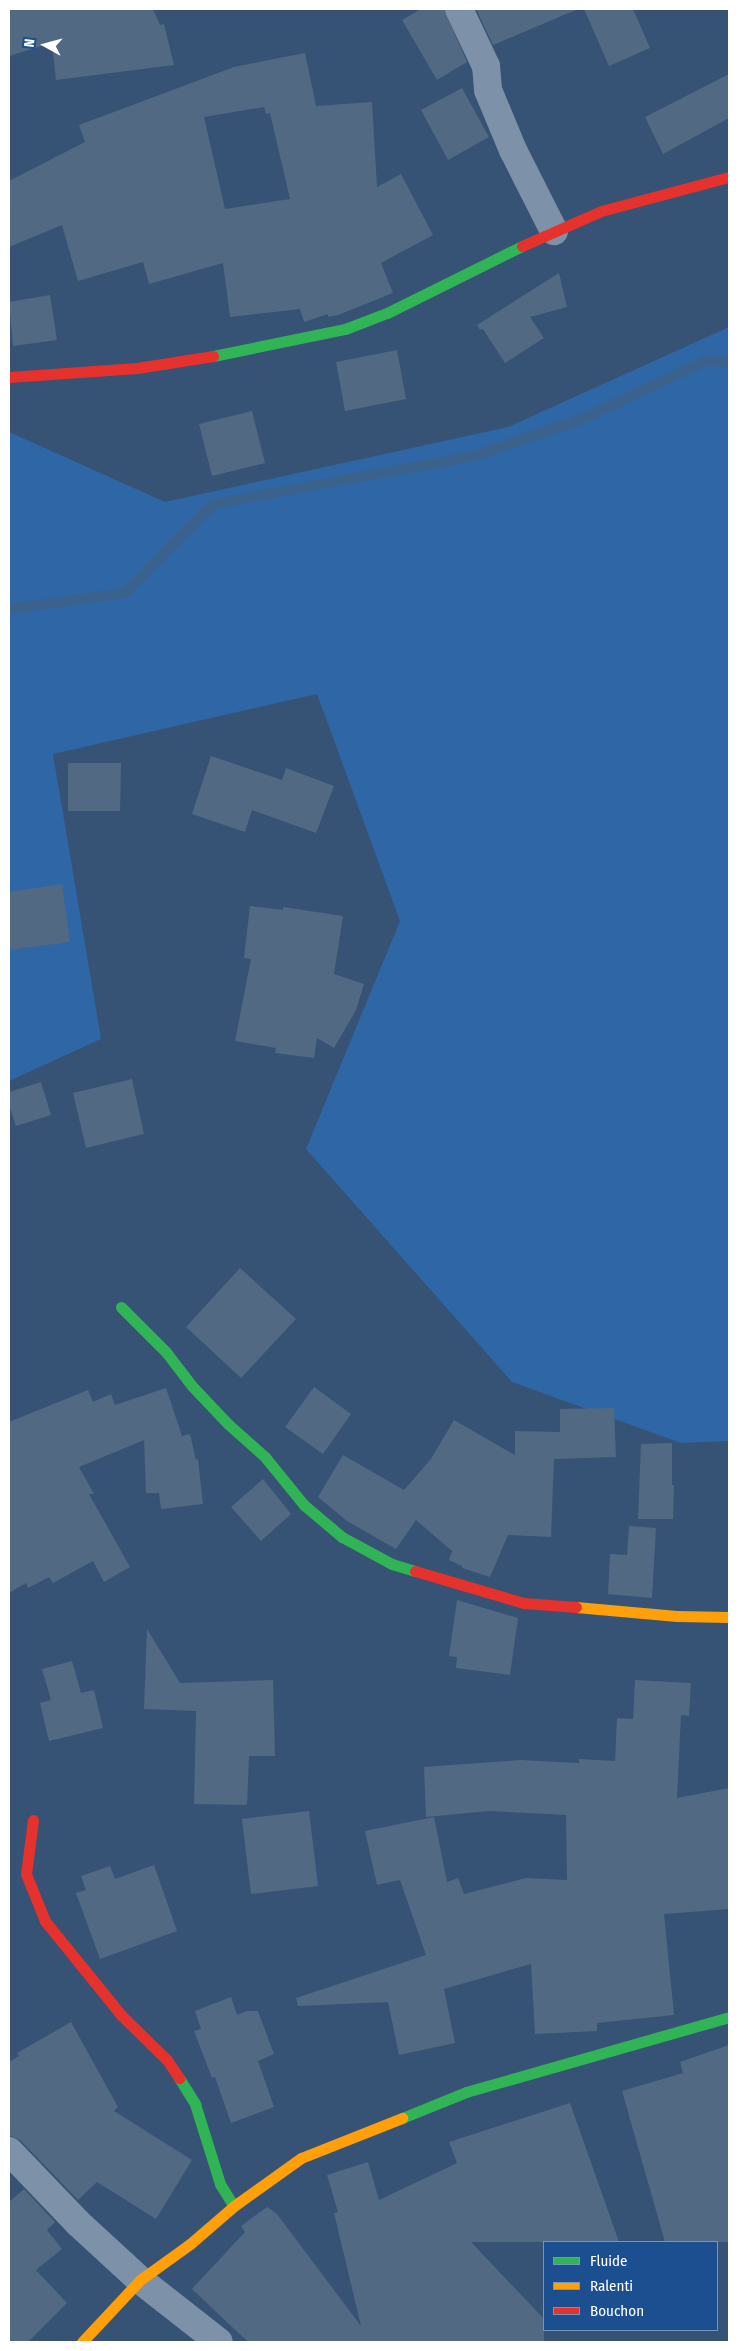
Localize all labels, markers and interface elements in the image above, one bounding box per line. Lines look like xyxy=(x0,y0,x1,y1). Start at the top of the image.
north arrow xyxy=(20,20,70,70)
text: N xyxy=(21,38,39,48)
legend xyxy=(543,2241,718,2331)
text: Fluide xyxy=(590,2252,627,2270)
text: Ralenti xyxy=(590,2277,633,2295)
text: Bouchon xyxy=(590,2302,644,2320)

